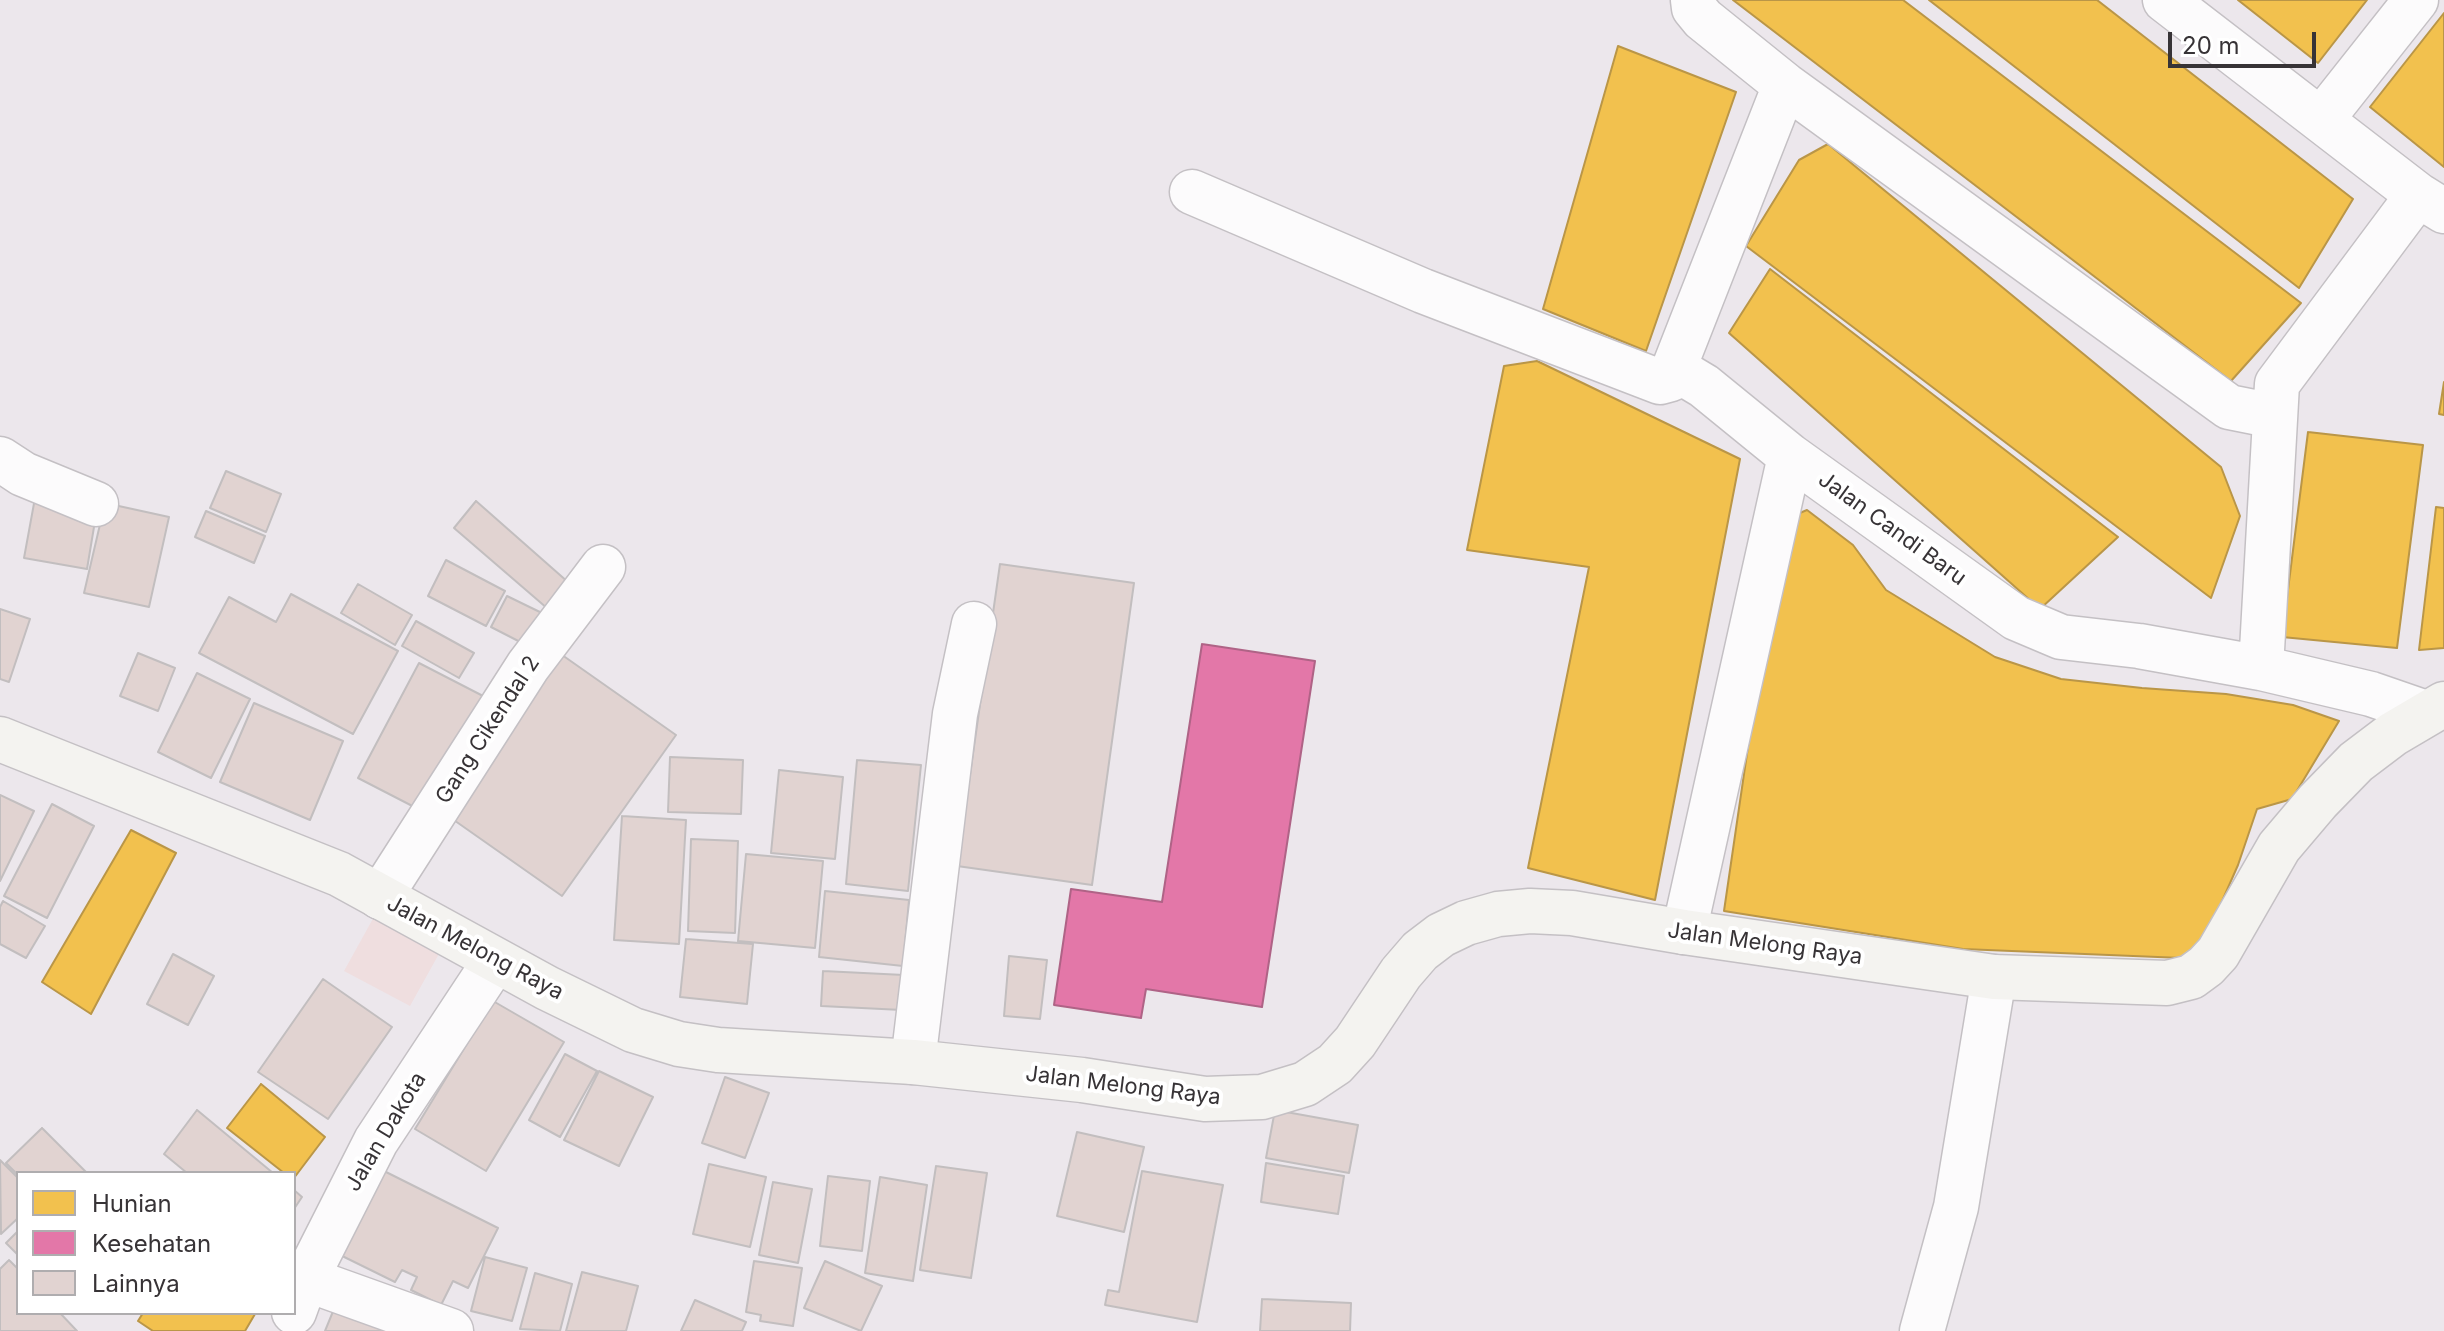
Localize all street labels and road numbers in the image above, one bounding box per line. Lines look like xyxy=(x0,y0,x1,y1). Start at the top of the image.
street label: Jalan Candi Baru xyxy=(1813,467,1971,591)
street label: Gang Cikendal 2 xyxy=(430,651,546,809)
street label: Jalan Melong Raya xyxy=(382,890,568,1006)
street label: Jalan Melong Raya xyxy=(1666,917,1864,971)
street label: Jalan Melong Raya xyxy=(1024,1061,1222,1111)
street label: Jalan Dakota xyxy=(340,1068,432,1196)

